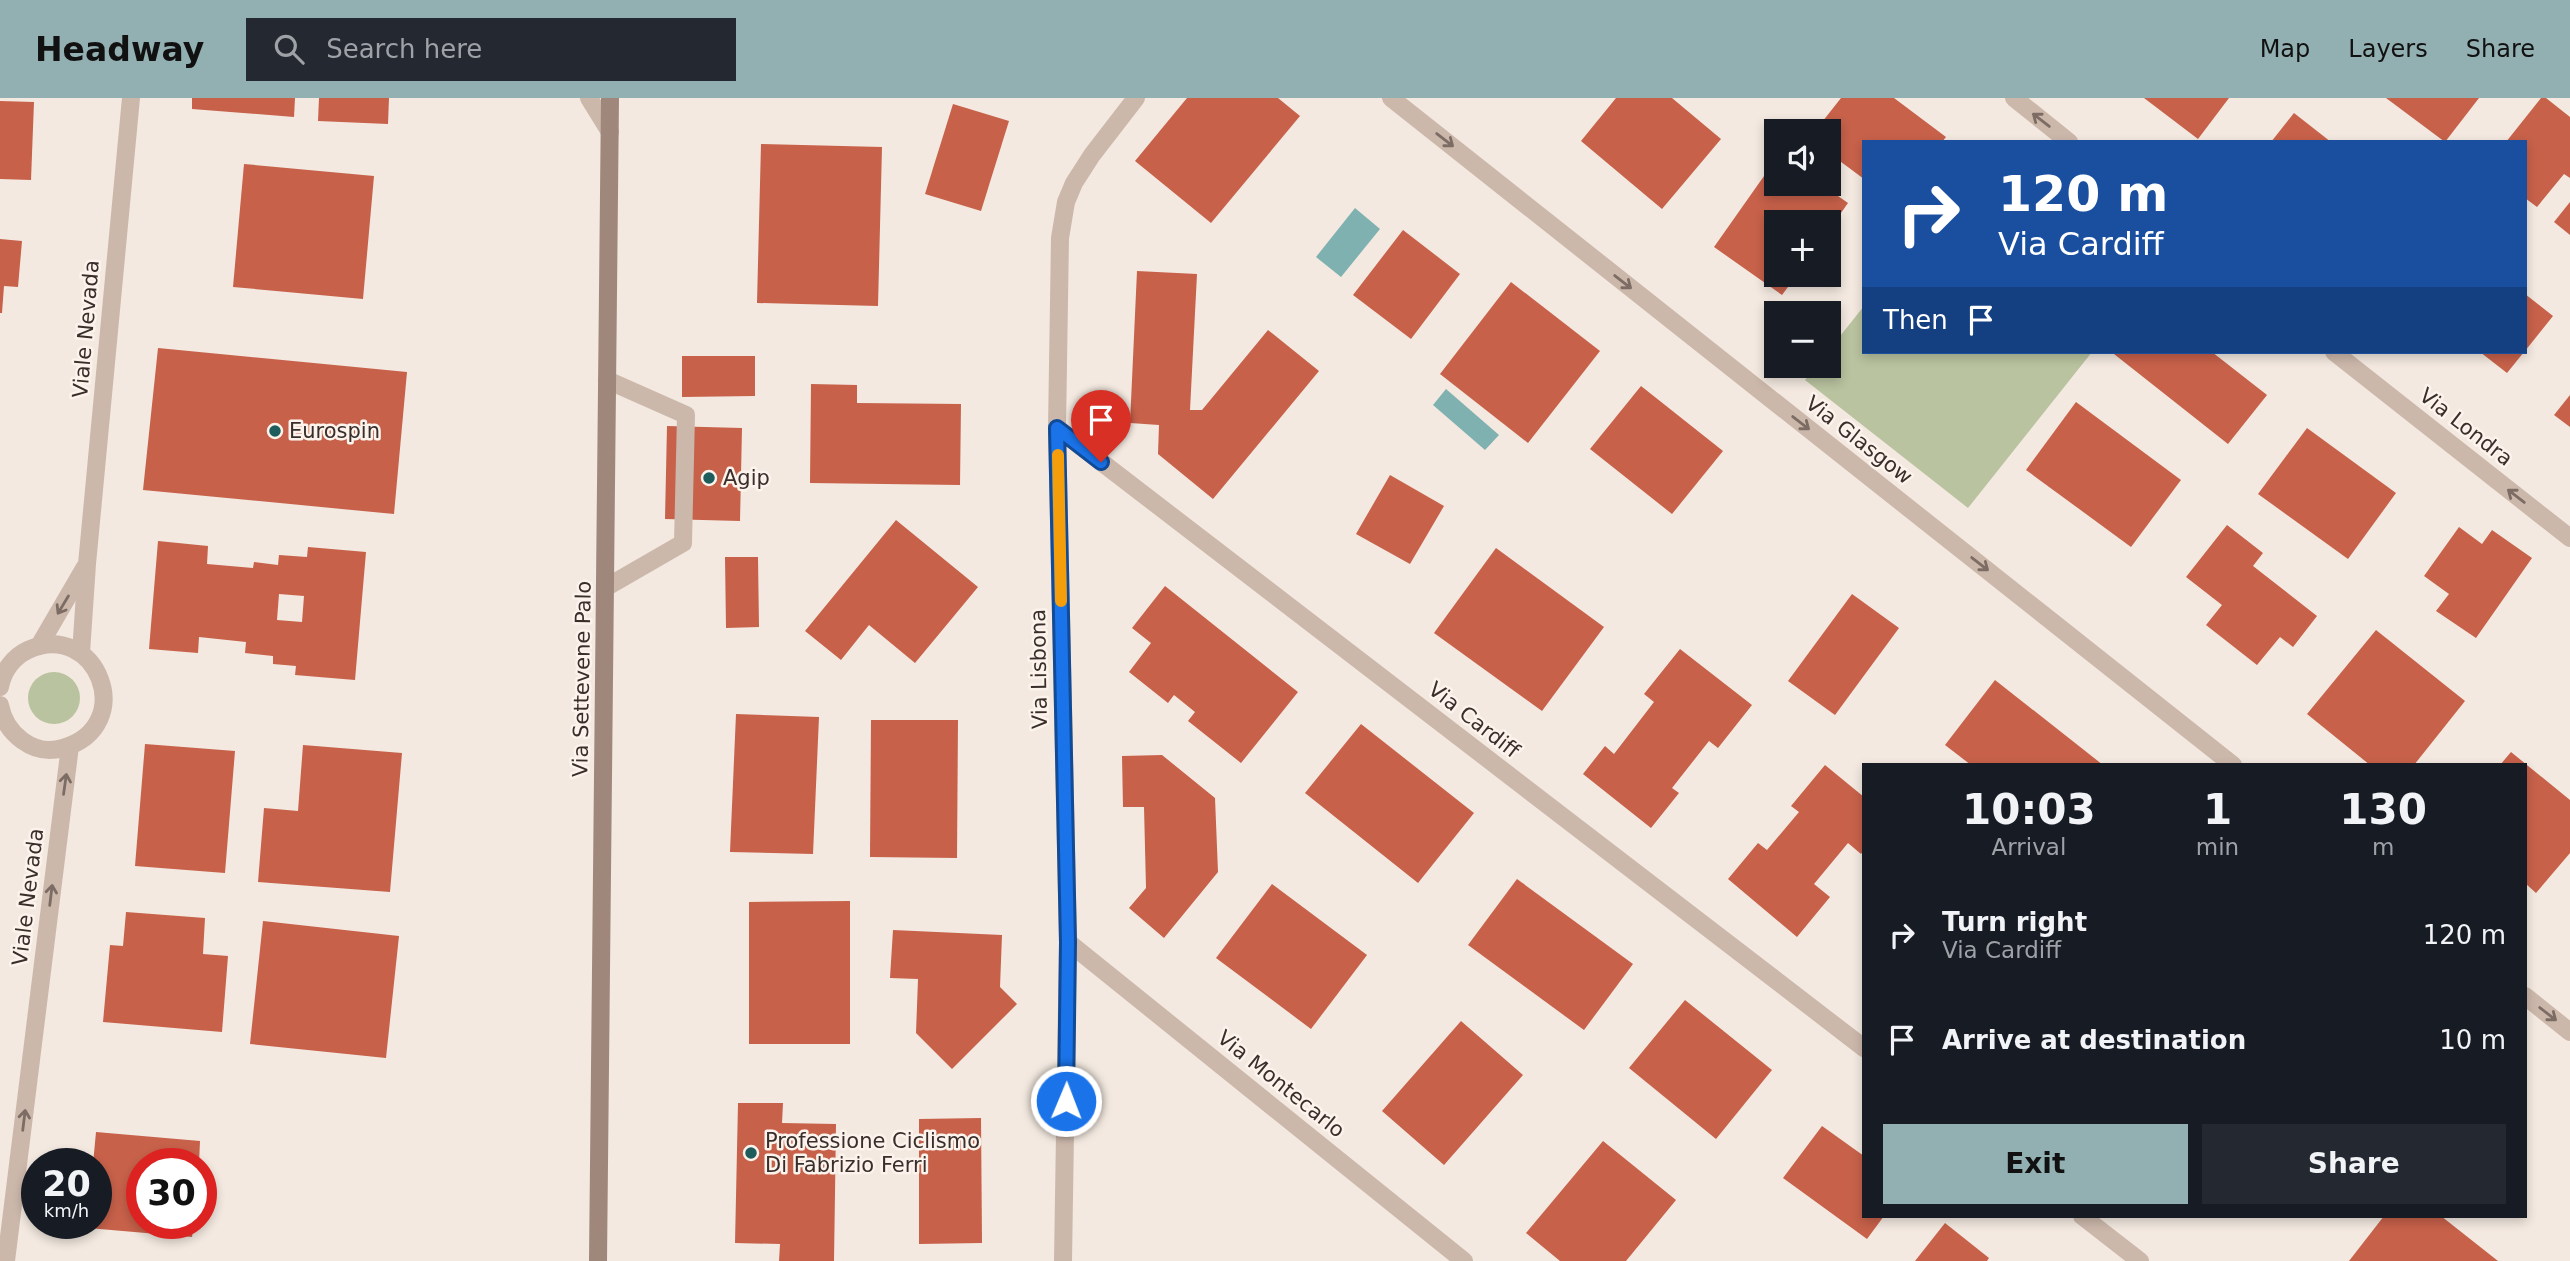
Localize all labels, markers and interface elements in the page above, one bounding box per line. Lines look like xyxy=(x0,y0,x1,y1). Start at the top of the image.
search box xyxy=(246,18,736,81)
text: Headway xyxy=(35,30,204,69)
icon: search xyxy=(270,30,308,68)
text: Search here xyxy=(326,34,482,64)
text: Map xyxy=(2260,35,2310,63)
text: Layers xyxy=(2348,35,2428,63)
text: Share xyxy=(2466,35,2535,63)
one-way arrow xyxy=(2033,112,2051,127)
map controls xyxy=(1764,119,1841,378)
button: sound xyxy=(1764,119,1841,196)
one-way arrow xyxy=(1435,133,1453,148)
text: 120 m xyxy=(1998,166,2168,223)
icon: right xyxy=(1883,168,1974,259)
button: + xyxy=(1764,210,1841,287)
text: Via Cardiff xyxy=(1998,225,2164,263)
street label: Viale Nevada xyxy=(68,259,104,399)
one-way arrow xyxy=(1613,274,1631,289)
button: − xyxy=(1764,301,1841,378)
icon: arrive xyxy=(1962,301,2000,339)
text: Then xyxy=(1883,305,1948,335)
street label: Via Londra xyxy=(2415,383,2517,471)
pin xyxy=(1071,390,1131,462)
street label: Via Glasgow xyxy=(1801,391,1917,489)
icon: arrive xyxy=(1082,401,1120,439)
one-way arrow xyxy=(1792,415,1810,430)
place label: Eurospin xyxy=(289,419,380,443)
marker: Eurospin xyxy=(267,423,283,439)
place label: Agip xyxy=(723,466,770,490)
marker: Agip xyxy=(701,470,717,486)
one-way arrow xyxy=(2508,488,2526,504)
one-way arrow xyxy=(1970,556,1988,572)
street label: Via Settevene Palo xyxy=(568,581,596,777)
one-way arrow xyxy=(56,594,70,614)
street label: Via Lisbona xyxy=(1026,609,1052,729)
street label: Via Cardiff xyxy=(1424,677,1525,763)
one-way arrow xyxy=(59,773,72,795)
text: 10:03 xyxy=(1962,785,2096,834)
text: 1 xyxy=(2203,785,2232,834)
text: 130 xyxy=(2339,785,2427,834)
street label: Viale Nevada xyxy=(8,827,48,967)
text: Arrival xyxy=(1992,834,2066,860)
text: min xyxy=(2196,834,2239,860)
text: m xyxy=(2372,834,2394,860)
one-way arrow xyxy=(45,884,58,906)
text: Turn right xyxy=(1942,907,2087,937)
icon: right xyxy=(1883,916,1921,954)
text: 120 m xyxy=(2423,920,2506,950)
text: Via Cardiff xyxy=(1942,937,2061,963)
one-way arrow xyxy=(2538,1006,2556,1022)
icon: arrive xyxy=(1883,1021,1921,1059)
street label: Via Montecarlo xyxy=(1213,1025,1349,1143)
text: Arrive at destination xyxy=(1942,1025,2246,1055)
text: 10 m xyxy=(2439,1025,2506,1055)
position arrow xyxy=(1029,1064,1103,1138)
one-way arrow xyxy=(17,1109,30,1132)
button: Exit xyxy=(1883,1124,2188,1204)
button: Share xyxy=(2202,1124,2506,1204)
place label: Professione Ciclismo Di Fabrizio Ferri xyxy=(765,1129,980,1177)
marker: Professione Ciclismo Di Fabrizio Ferri xyxy=(743,1145,759,1161)
speed limit sign: 30 xyxy=(126,1148,217,1239)
text: 20 xyxy=(42,1164,91,1204)
text: km/h xyxy=(44,1200,89,1221)

